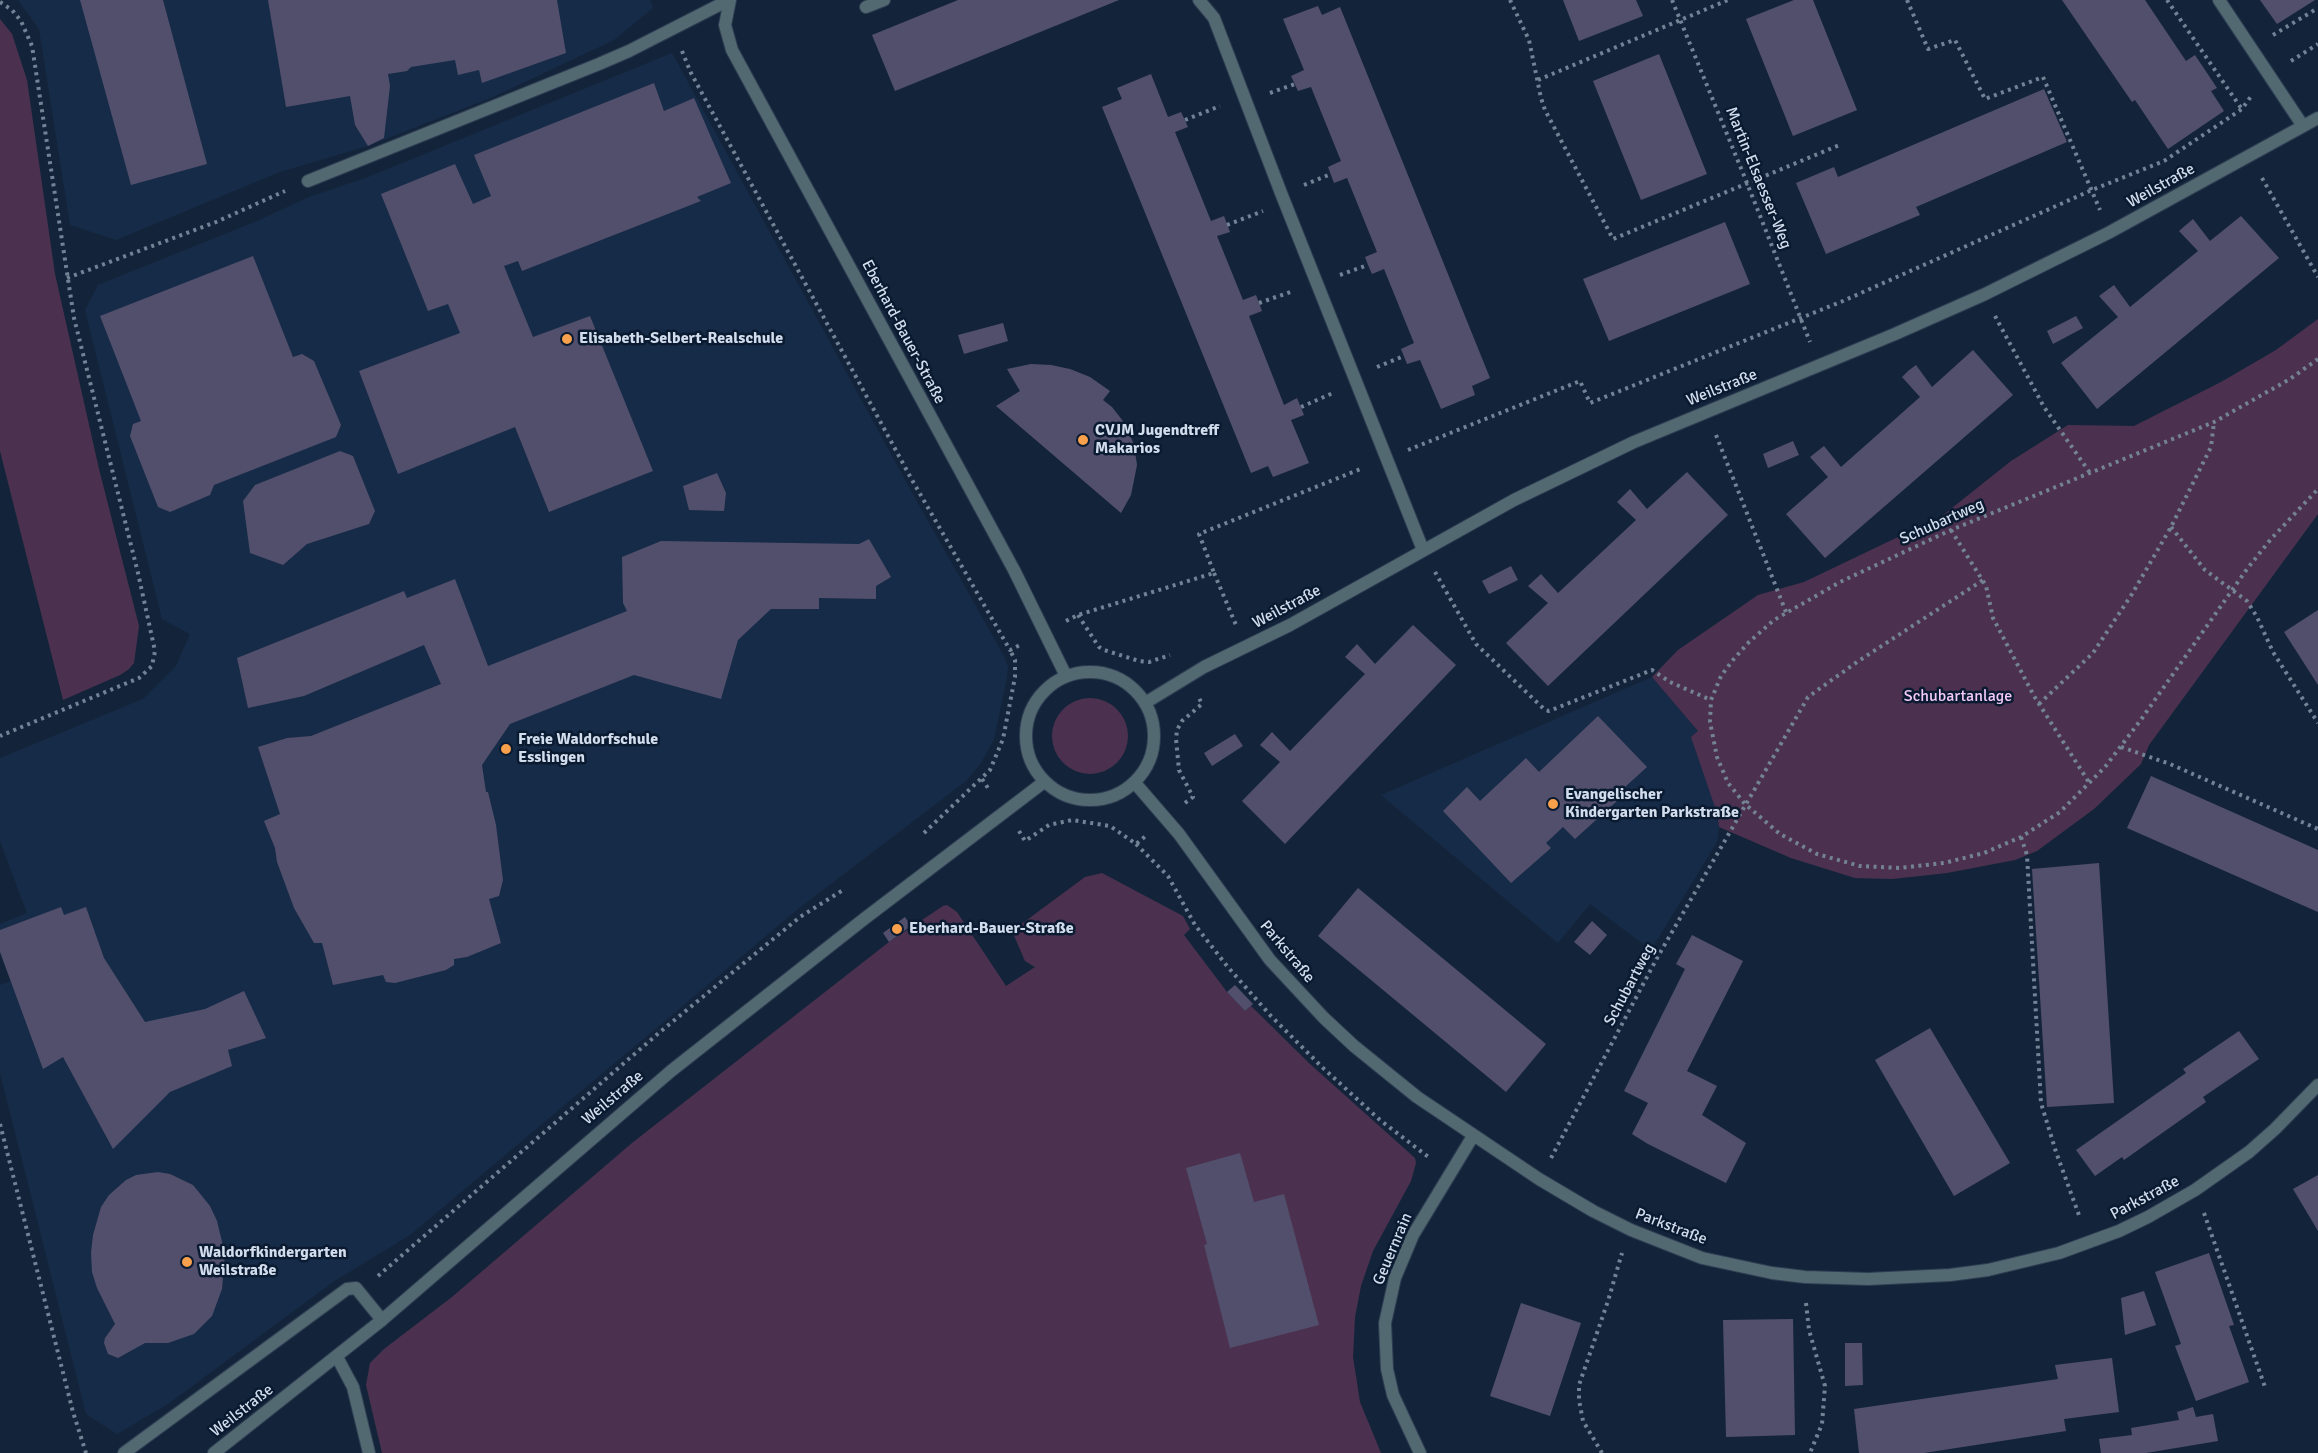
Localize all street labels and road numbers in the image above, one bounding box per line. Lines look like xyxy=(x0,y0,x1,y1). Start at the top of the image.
street label: Martin-Elsaesser-Weg xyxy=(1721,104,1795,252)
street label: Weilstraße xyxy=(2124,160,2198,212)
street label: Eberhard-Bauer-Straße xyxy=(857,257,949,407)
street label: Weilstraße xyxy=(1684,365,1760,411)
street label: Schubartweg xyxy=(1897,495,1987,549)
street label: Weilstraße xyxy=(1250,581,1324,633)
street label: Parkstraße xyxy=(1255,917,1319,987)
street label: Schubartweg xyxy=(1600,941,1660,1029)
street label: Weilstraße xyxy=(578,1067,648,1129)
street label: Parkstraße xyxy=(2107,1172,2183,1224)
street label: Parkstraße xyxy=(1632,1205,1710,1249)
street label: Geuernrain xyxy=(1369,1210,1417,1288)
street label: Weilstraße xyxy=(207,1380,277,1442)

